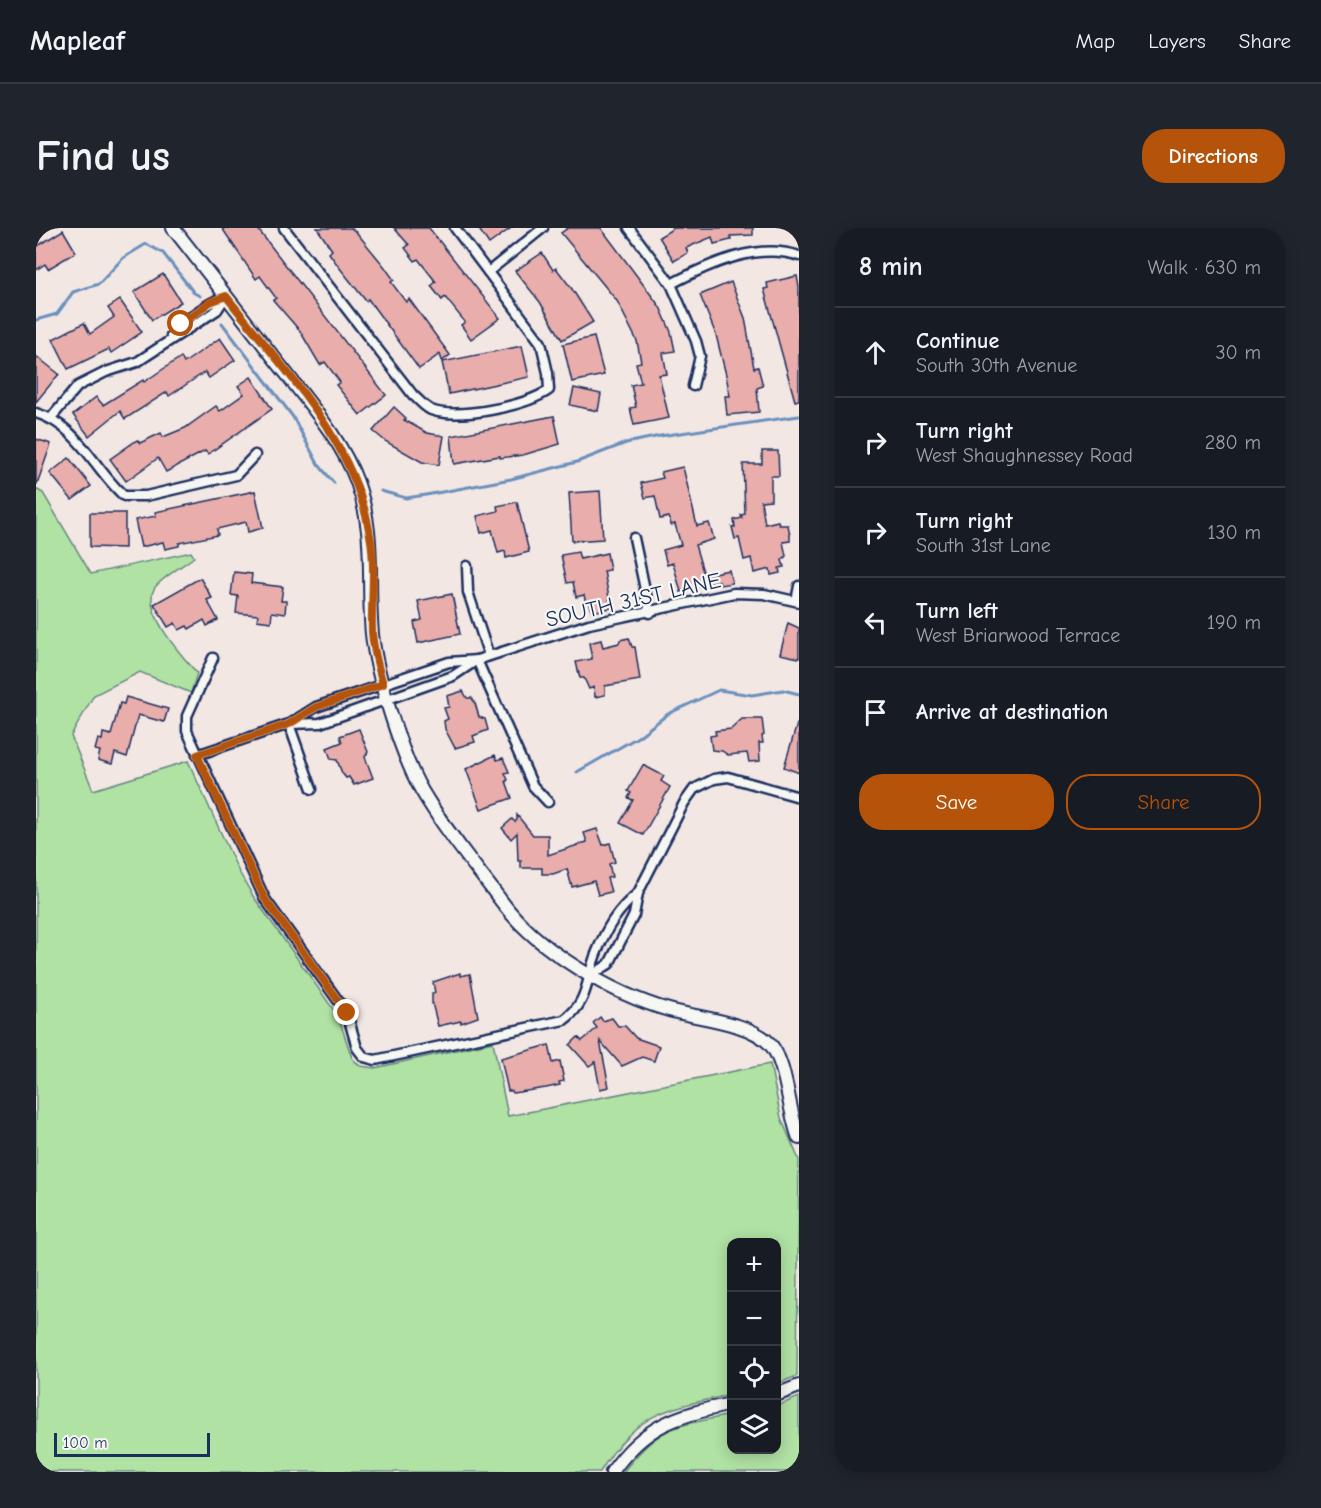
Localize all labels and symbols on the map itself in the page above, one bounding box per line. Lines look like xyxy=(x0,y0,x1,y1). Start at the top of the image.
route start xyxy=(167,310,193,336)
street label: SOUTH 31ST LANE xyxy=(543,567,723,633)
route end xyxy=(333,999,359,1025)
scale bar xyxy=(54,1430,210,1458)

